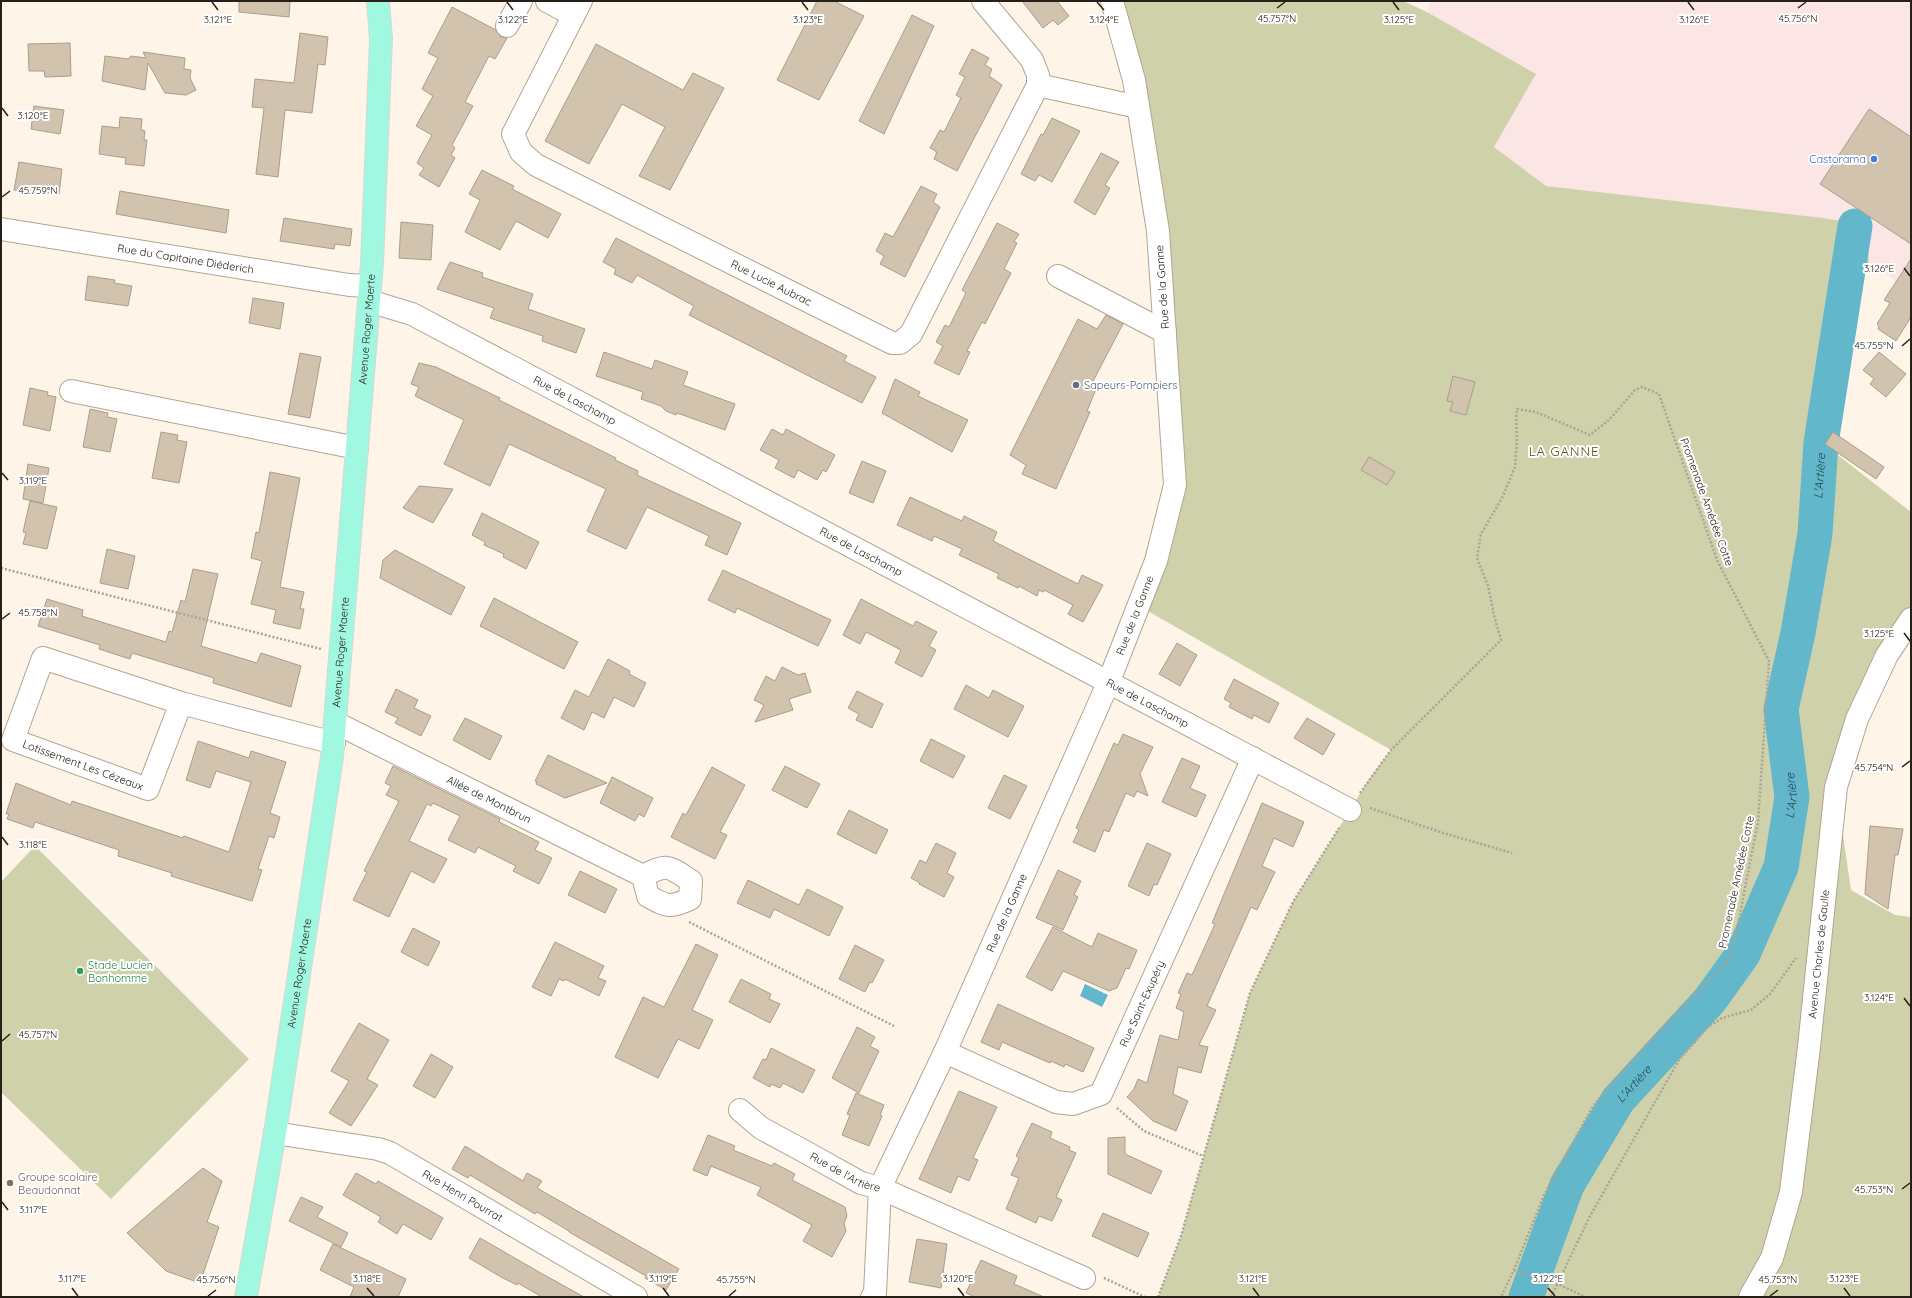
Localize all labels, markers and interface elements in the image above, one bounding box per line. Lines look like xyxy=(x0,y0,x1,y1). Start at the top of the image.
text: 45.757°N xyxy=(1258,12,1296,25)
text: 45.756°N xyxy=(1779,12,1817,25)
text: 3.121°E xyxy=(204,13,233,26)
text: 3.122°E xyxy=(498,13,529,26)
text: 3.123°E xyxy=(793,13,823,26)
text: 3.124°E xyxy=(1089,13,1119,26)
text: 3.125°E xyxy=(1384,13,1414,26)
text: 3.126°E xyxy=(1679,13,1709,26)
text: 3.120°E xyxy=(18,109,49,122)
place label: Castorama xyxy=(1809,152,1866,166)
marker: Castorama xyxy=(1869,154,1879,164)
text: 45.759°N xyxy=(18,184,58,197)
street label: Rue du Capitaine Diéderich xyxy=(116,241,255,277)
street label: Rue de la Ganne xyxy=(1152,245,1172,329)
street label: Rue Lucie Aubrac xyxy=(729,257,814,309)
text: 3.126°E xyxy=(1864,262,1894,275)
street label: Avenue Roger Maerte xyxy=(355,273,378,385)
text: 45.755°N xyxy=(1855,339,1894,352)
street label: Rue de Laschamp xyxy=(531,372,619,428)
place label: Sapeurs-Pompiers xyxy=(1084,378,1177,392)
marker: Sapeurs-Pompiers xyxy=(1071,380,1081,390)
street label: Promenade Amédée Cotte xyxy=(1677,436,1737,568)
district label: LA GANNE xyxy=(1529,443,1599,459)
water label: L'Artière xyxy=(1810,451,1828,499)
text: 3.119°E xyxy=(19,474,48,487)
street label: Rue de Laschamp xyxy=(817,524,905,579)
street label: Rue de la Ganne xyxy=(1113,574,1157,657)
street label: Avenue Roger Maerte xyxy=(329,596,352,708)
text: 45.758°N xyxy=(19,606,57,619)
text: 3.125°E xyxy=(1864,627,1894,640)
street label: Rue de Laschamp xyxy=(1104,675,1192,731)
street label: Lotissement Les Cézeaux xyxy=(21,737,145,793)
text: 45.754°N xyxy=(1855,761,1893,774)
water label: L'Artière xyxy=(1781,771,1800,819)
street label: Allée de Montbrun xyxy=(444,772,534,826)
street label: Promenade Amédée Cotte xyxy=(1715,814,1757,950)
text: 3.118°E xyxy=(19,838,48,851)
street label: Rue de la Ganne xyxy=(983,871,1030,954)
street label: Avenue Charles de Gaulle xyxy=(1805,889,1832,1019)
street label: Avenue Roger Maerte xyxy=(284,917,314,1029)
place label: Stade Lucien Bonhomme xyxy=(88,958,153,985)
street label: Rue Saint-Exupéry xyxy=(1116,958,1168,1049)
marker: Stade Lucien Bonhomme xyxy=(75,966,85,976)
text: 3.124°E xyxy=(1864,991,1894,1004)
text: 45.757°N xyxy=(19,1028,57,1041)
water label: L'Artière xyxy=(1612,1061,1655,1105)
street label: Rue de l'Artière xyxy=(807,1149,882,1195)
street label: Rue Henri Pourrat xyxy=(420,1166,506,1225)
place label: Groupe scolaire Beaudonnat xyxy=(18,1170,98,1197)
marker: Groupe scolaire Beaudonnat xyxy=(5,1178,15,1188)
text: 45.753°N xyxy=(1855,1183,1893,1196)
text: 3.117°E xyxy=(19,1203,47,1216)
text: 3.117°E xyxy=(58,1272,86,1285)
text: 3.118°E xyxy=(353,1272,382,1285)
text: 3.119°E xyxy=(649,1272,678,1285)
text: 3.120°E xyxy=(943,1272,974,1285)
text: 3.121°E xyxy=(1239,1272,1268,1285)
text: 3.122°E xyxy=(1533,1272,1564,1285)
text: 3.123°E xyxy=(1829,1272,1859,1285)
text: 45.756°N xyxy=(197,1273,235,1286)
text: 45.755°N xyxy=(717,1273,756,1286)
text: 45.753°N xyxy=(1759,1273,1797,1286)

